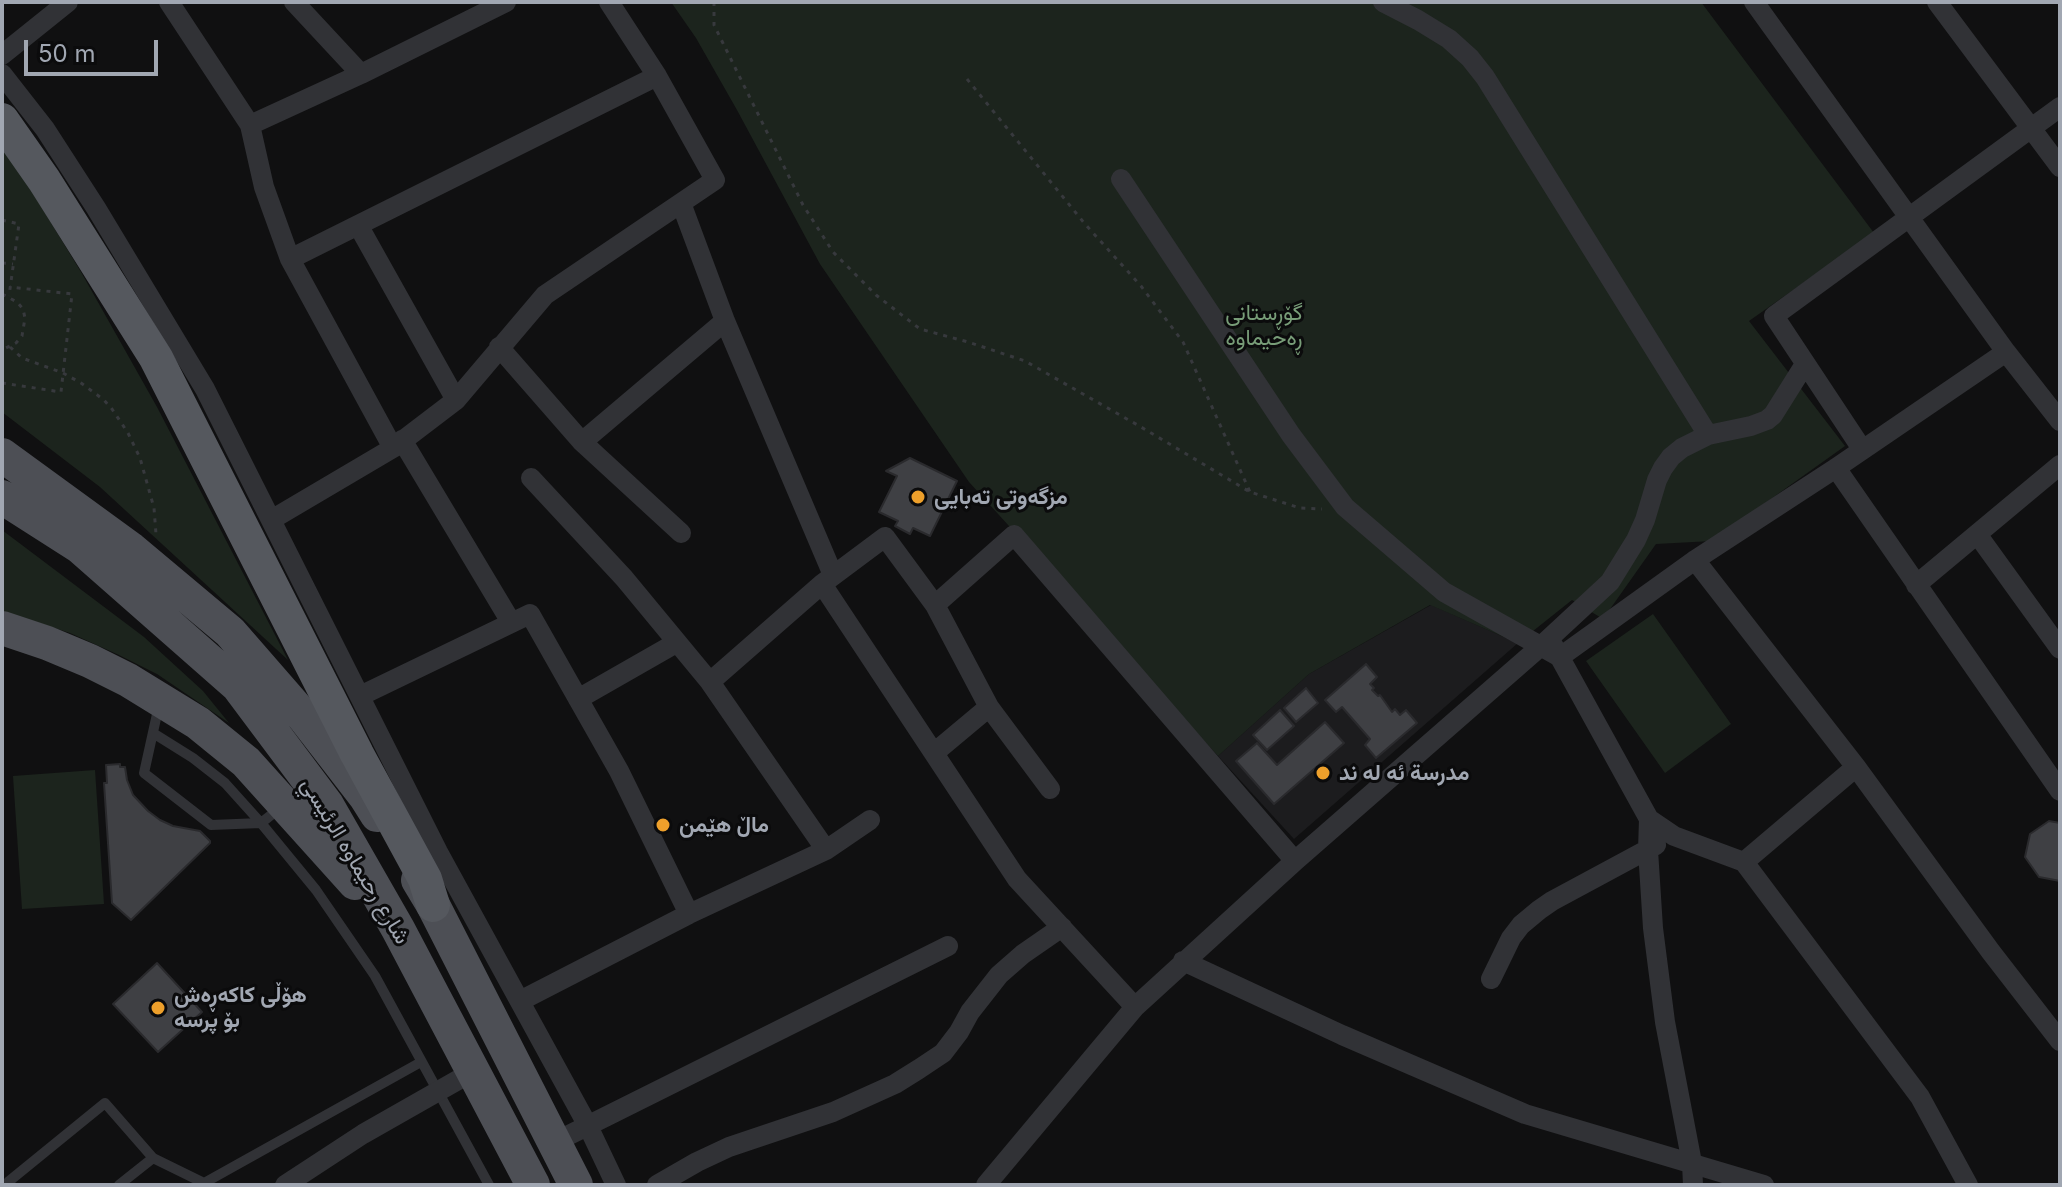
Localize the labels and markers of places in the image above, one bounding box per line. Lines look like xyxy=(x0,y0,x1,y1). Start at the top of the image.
place label: مزگەوتی تەبایی xyxy=(934,484,1068,510)
marker: مزگەوتی تەبایی xyxy=(909,488,927,506)
place label: مدرسة ئه له ند xyxy=(1339,760,1469,786)
marker: مدرسة ئه له ند xyxy=(1314,764,1332,782)
place label: ماڵ هێمن xyxy=(679,812,769,838)
marker: ماڵ هێمن xyxy=(654,816,672,834)
place label: هۆڵی کاکەڕەش بۆ پرسە xyxy=(174,982,307,1034)
marker: هۆڵی کاکەڕەش بۆ پرسە xyxy=(149,999,167,1017)

